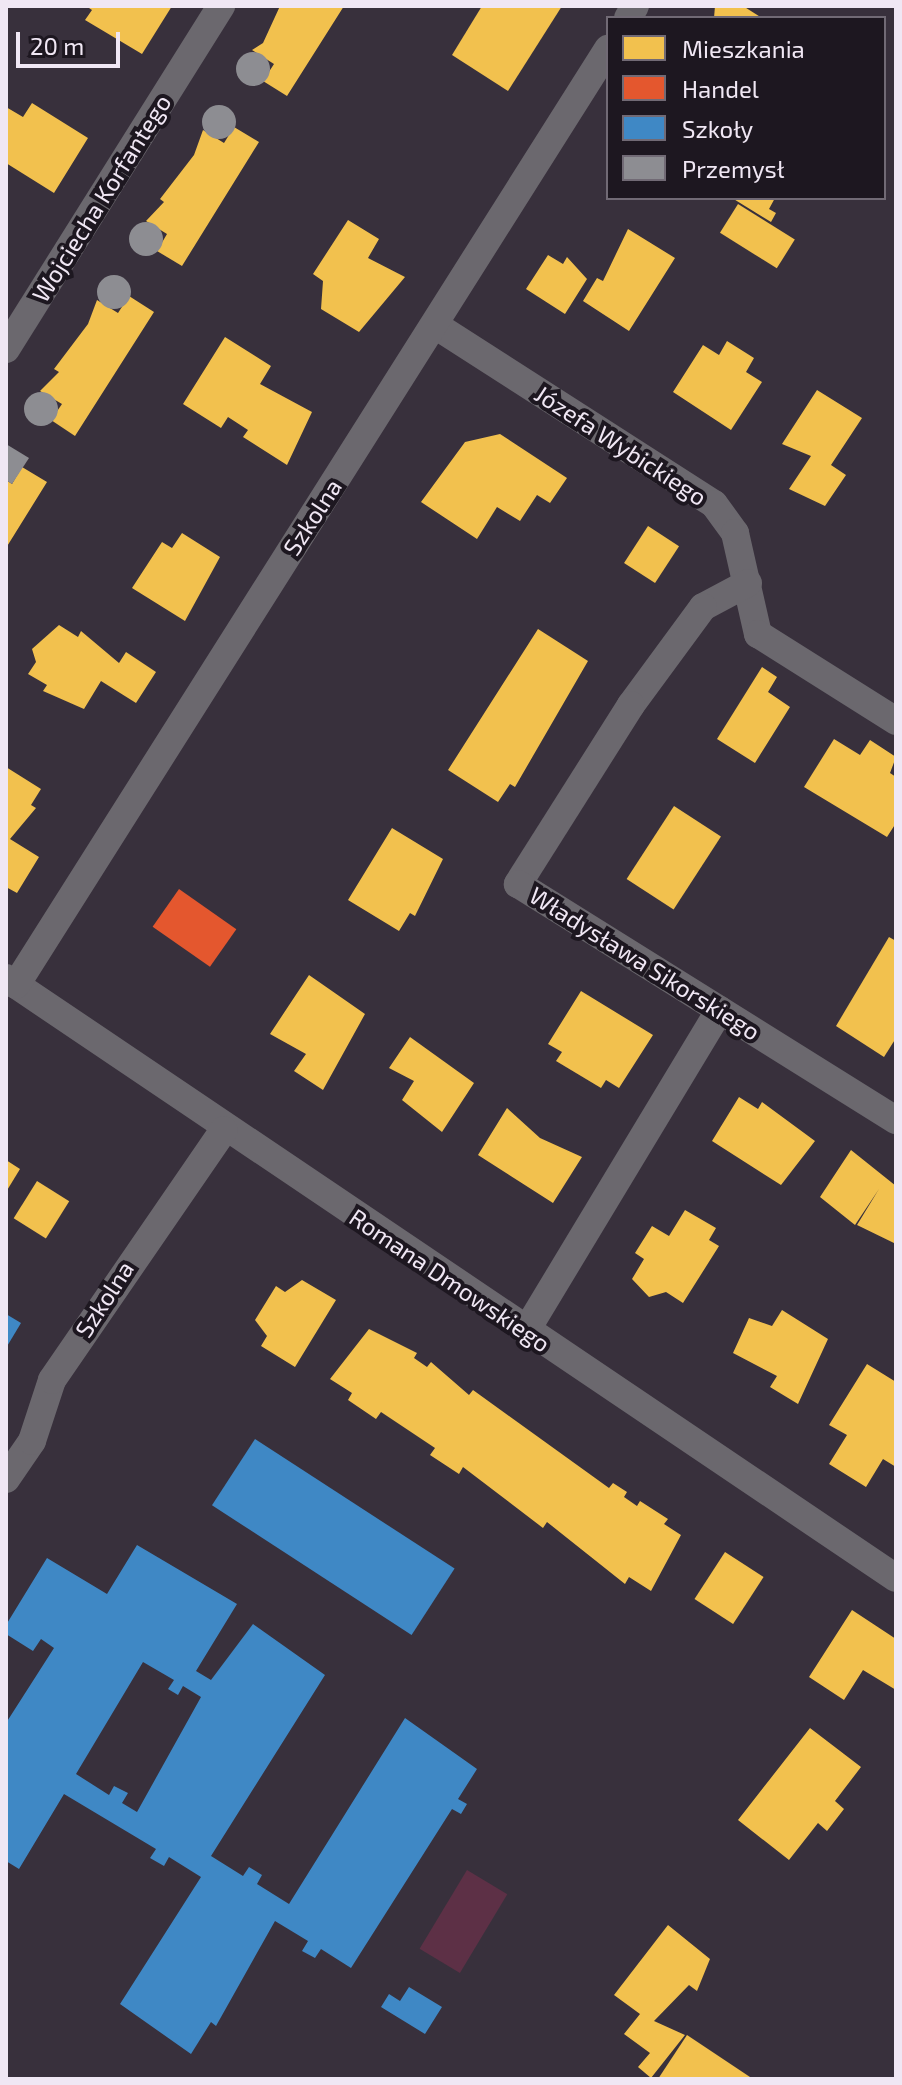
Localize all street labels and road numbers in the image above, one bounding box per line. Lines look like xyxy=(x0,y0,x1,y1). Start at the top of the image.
street label: Wojciecha Korfantego xyxy=(25,89,177,307)
street label: Józefa Wybickiego xyxy=(530,379,712,511)
street label: Szkolna xyxy=(277,473,347,561)
street label: Władysława Sikorskiego xyxy=(524,880,766,1046)
street label: Romana Dmowskiego xyxy=(344,1202,556,1358)
street label: Szkolna xyxy=(69,1255,139,1343)

